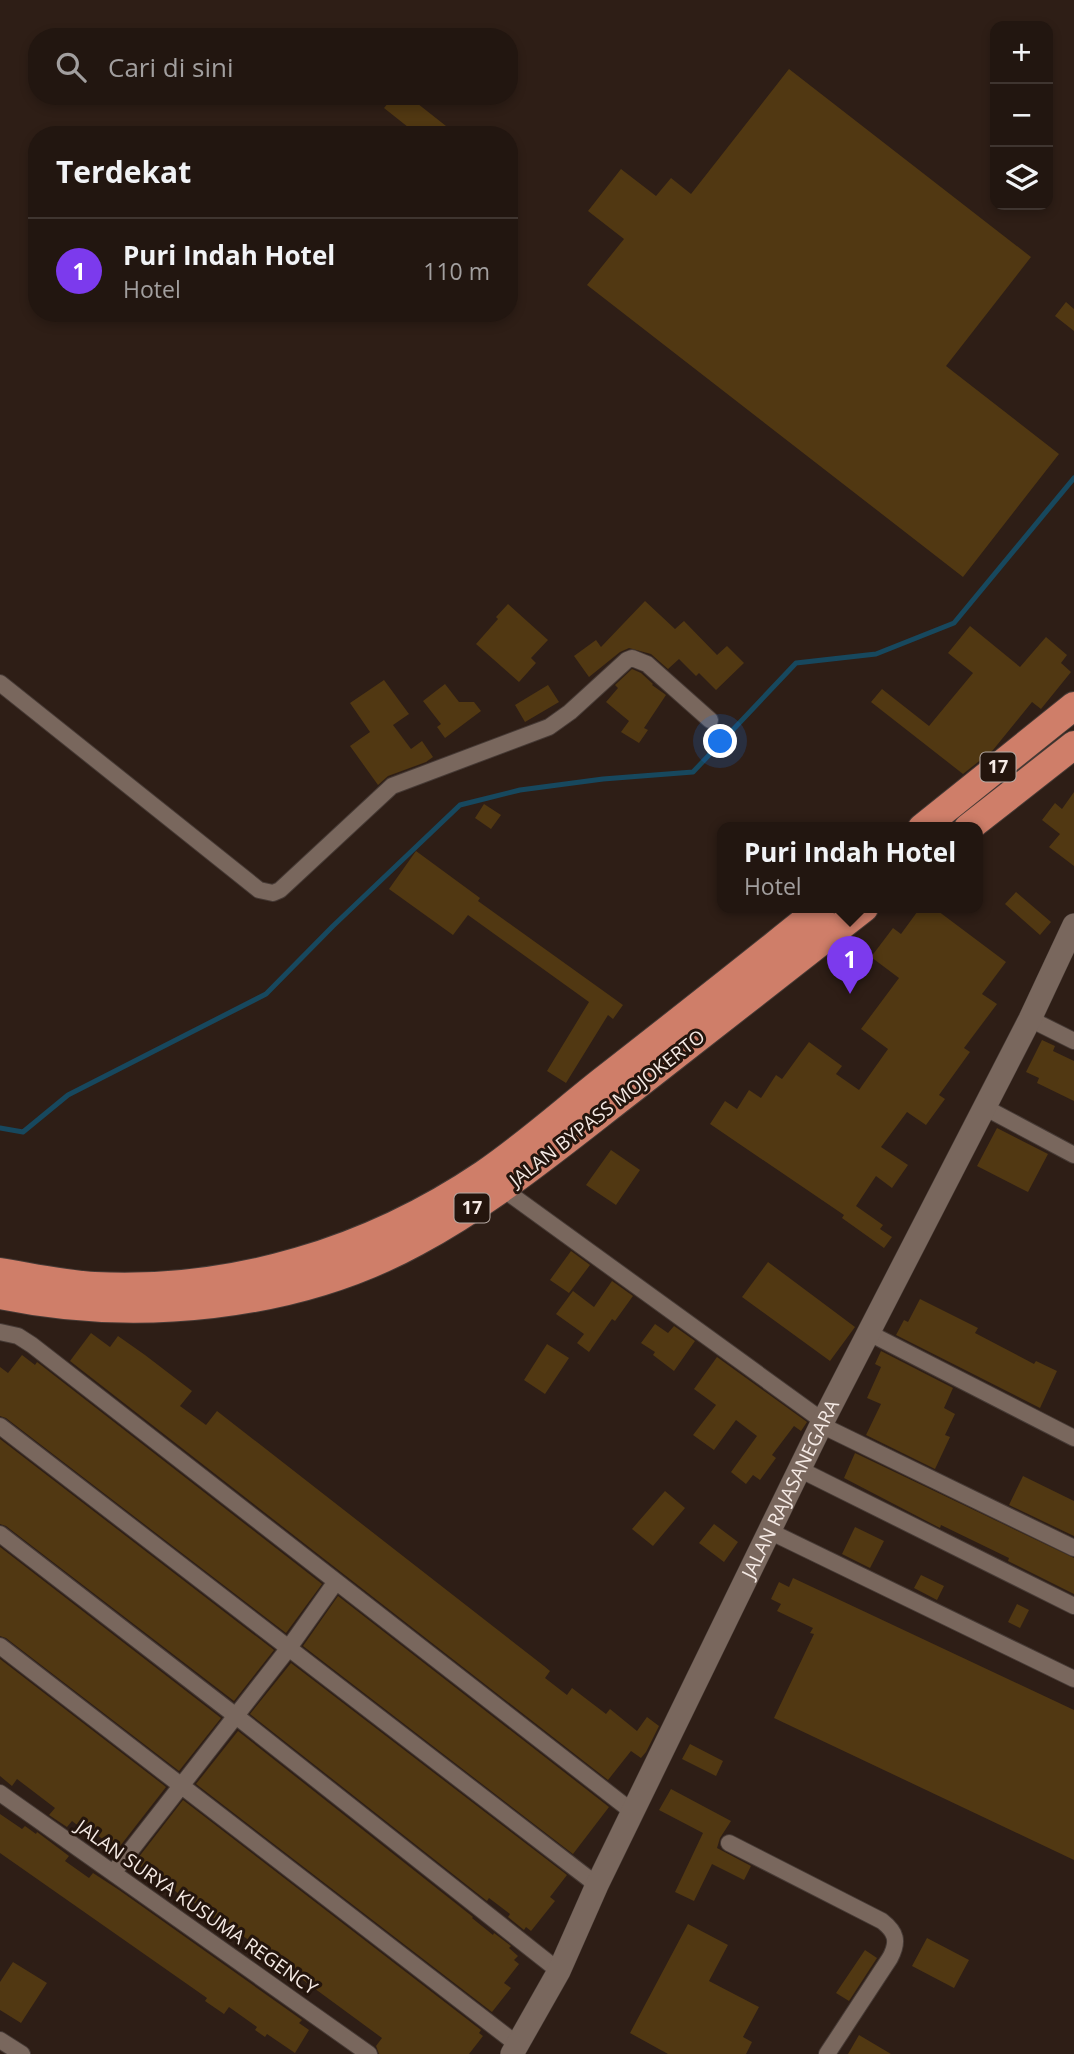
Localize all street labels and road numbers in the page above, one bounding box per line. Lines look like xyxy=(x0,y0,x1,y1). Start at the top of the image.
road number: 17 xyxy=(981,752,1016,782)
street label: JALAN BYPASS MOJOKERTO xyxy=(502,1023,710,1194)
road number: 17 xyxy=(454,1194,490,1223)
street label: JALAN RAJASANEGARA xyxy=(734,1395,845,1585)
street label: JALAN SURYA KUSUMA REGENCY xyxy=(69,1812,323,2001)

